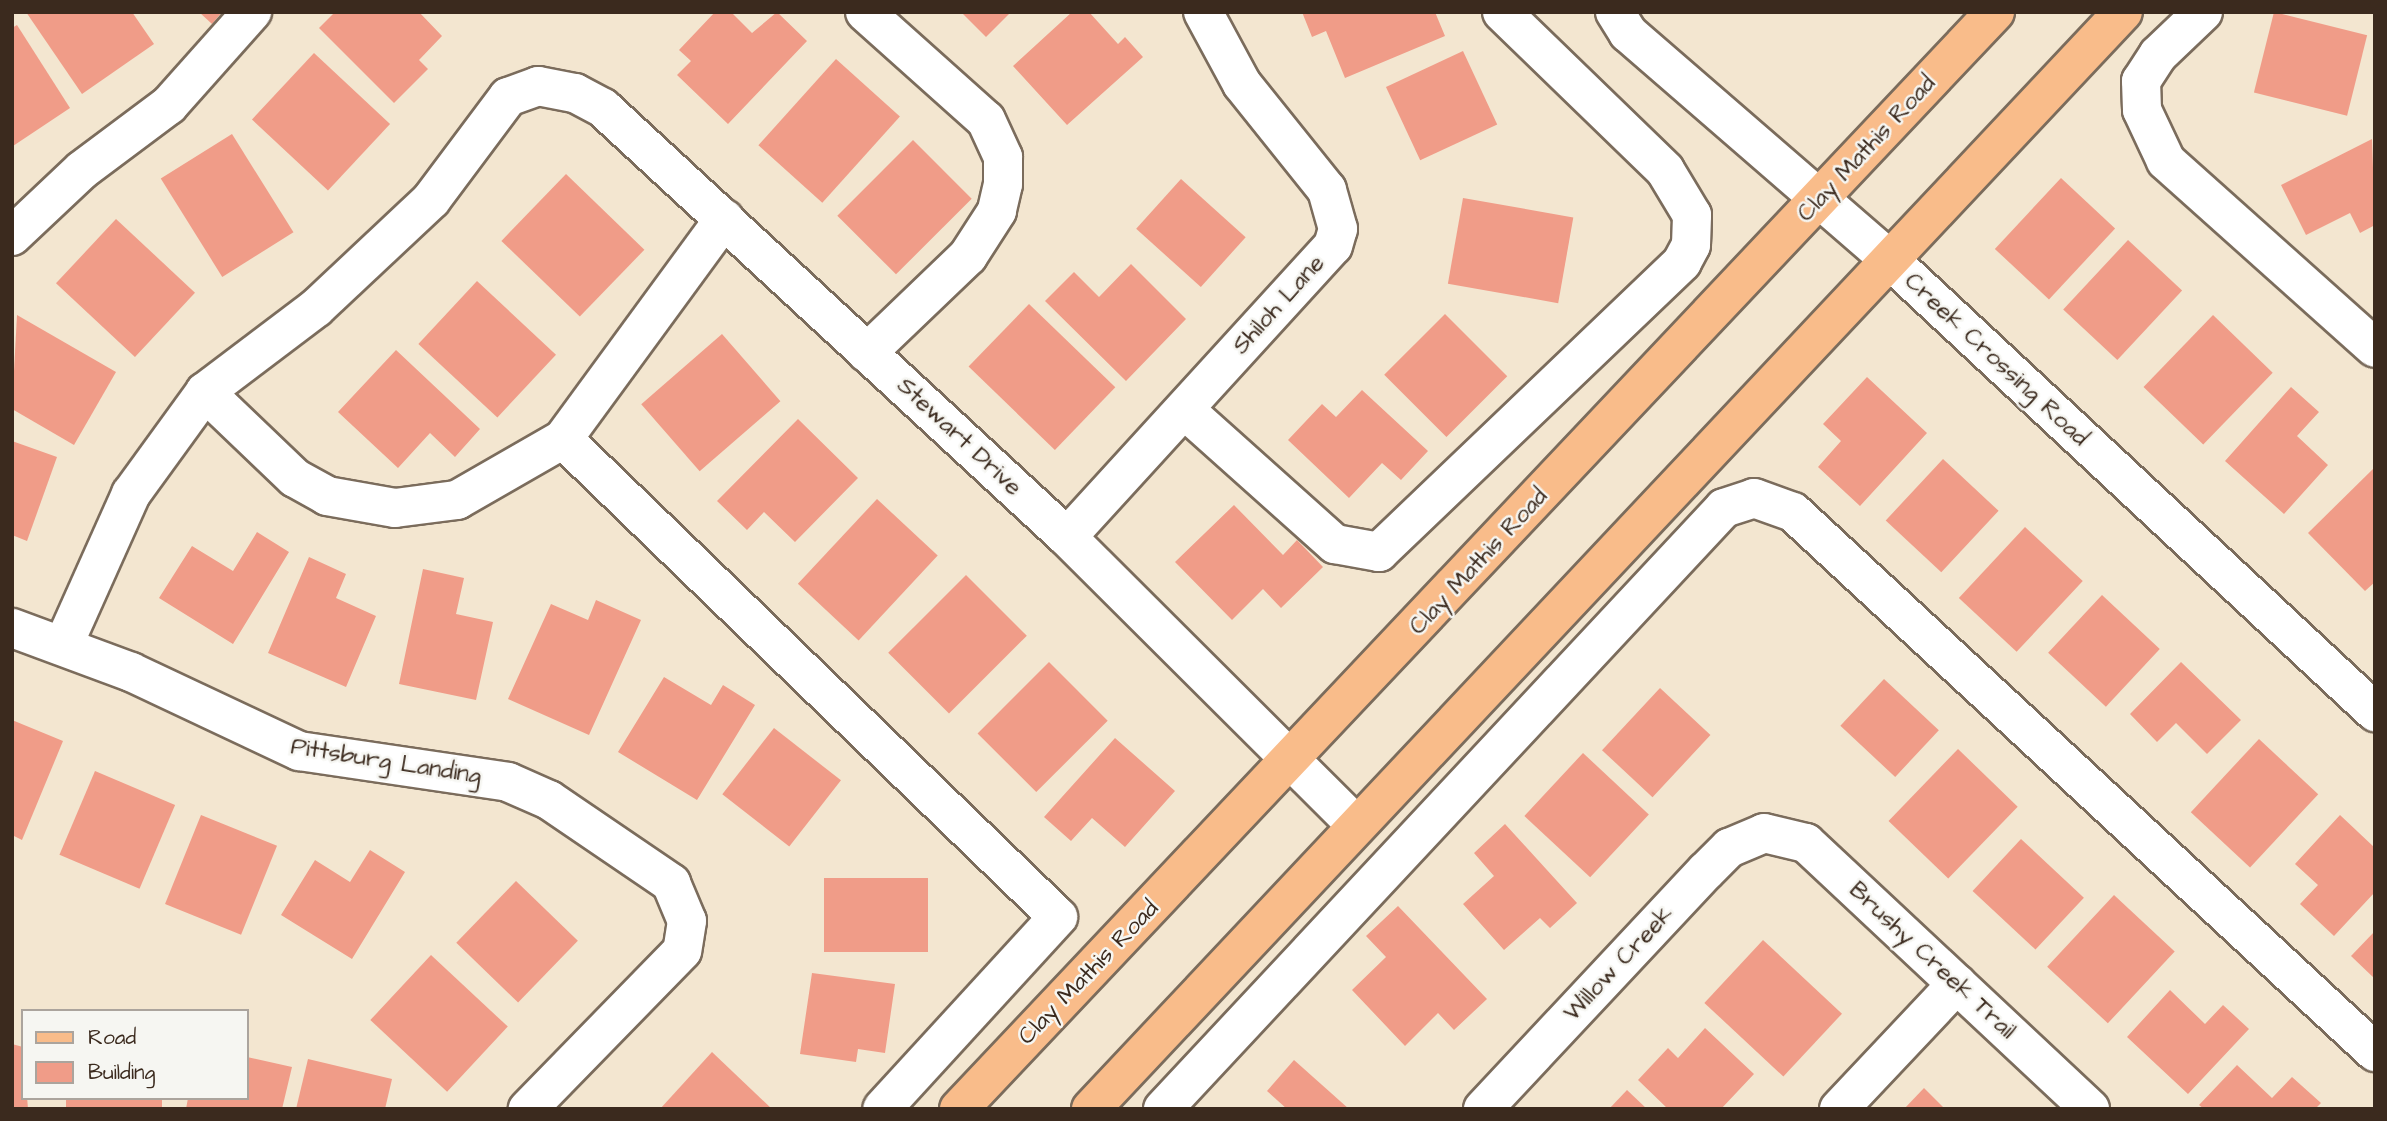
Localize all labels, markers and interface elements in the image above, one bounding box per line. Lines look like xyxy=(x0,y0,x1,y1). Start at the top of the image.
street label: Clay Mathis Road xyxy=(1792,70,1942,228)
street label: Shiloh Lane xyxy=(1227,249,1331,361)
street label: Creek Crossing Road xyxy=(1898,267,2094,453)
street label: Stewart Drive xyxy=(891,372,1027,502)
street label: Clay Mathis Road xyxy=(1404,483,1554,641)
street label: Pittsburg Landing xyxy=(289,733,483,791)
street label: Brushy Creek Trail xyxy=(1843,876,2021,1046)
street label: Clay Mathis Road xyxy=(1013,895,1165,1051)
street label: Willow Creek xyxy=(1558,900,1680,1028)
legend xyxy=(21,1009,248,1100)
text: Road xyxy=(88,1023,136,1052)
text: Building xyxy=(88,1058,155,1087)

